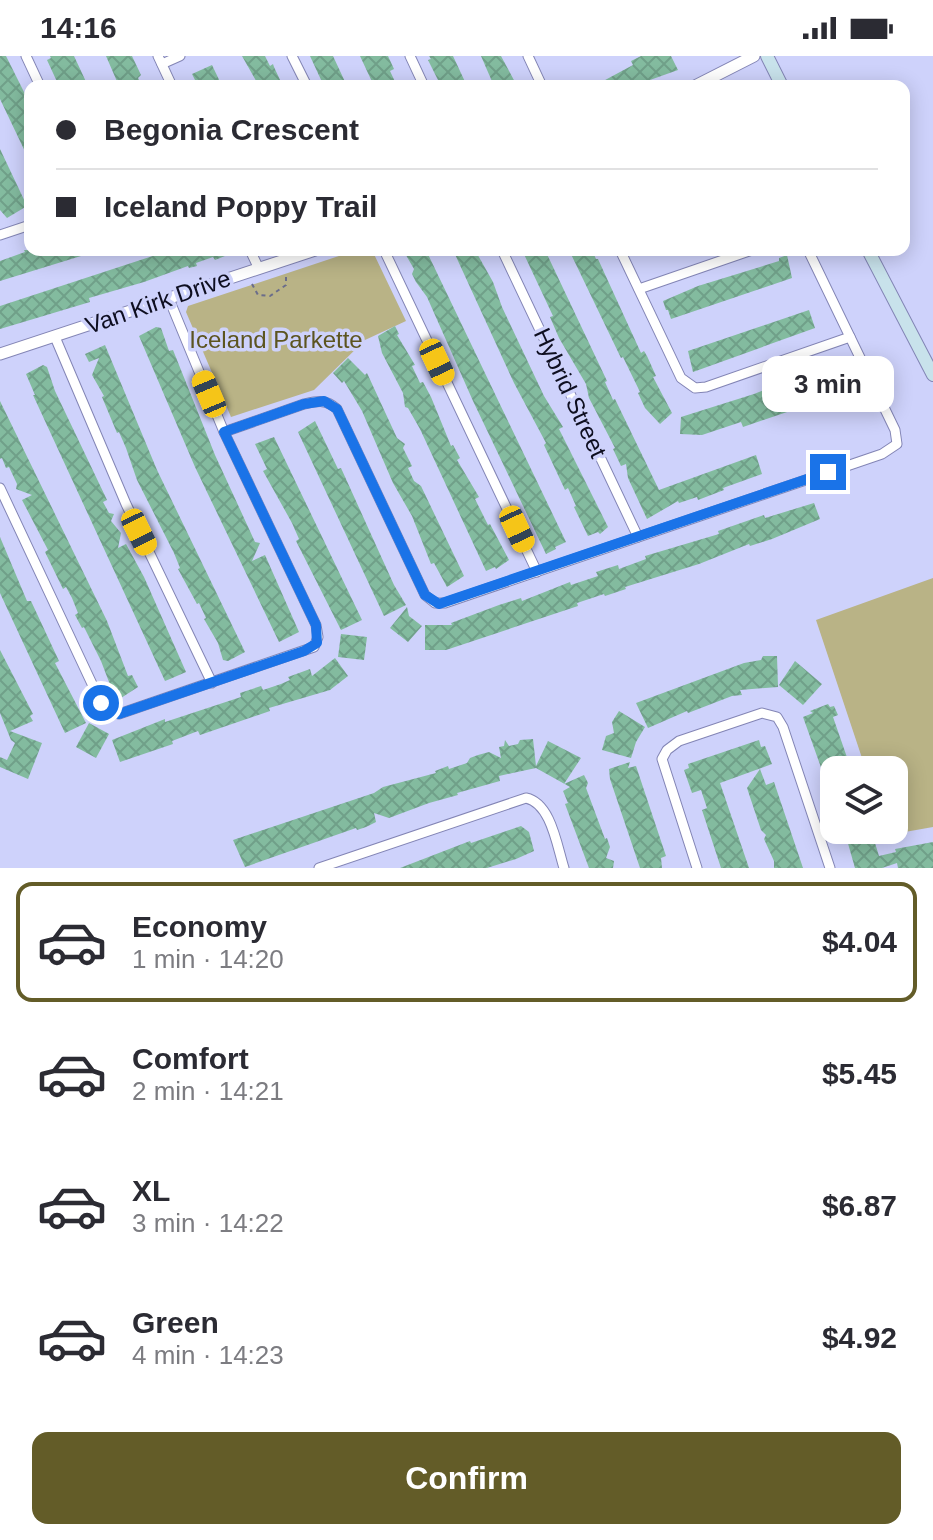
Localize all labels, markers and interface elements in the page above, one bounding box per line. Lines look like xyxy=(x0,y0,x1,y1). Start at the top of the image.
text: 14:16 xyxy=(40,11,117,44)
text: Begonia Crescent xyxy=(104,113,359,146)
text: Iceland Poppy Trail xyxy=(104,190,377,223)
street label: Van Kirk Drive xyxy=(82,264,234,339)
street label: Hybrid Street xyxy=(529,324,612,462)
park label: Iceland Parkette xyxy=(189,326,363,353)
car xyxy=(416,335,458,389)
callout: 3 min xyxy=(762,356,894,412)
car xyxy=(189,367,229,421)
text: 3 min xyxy=(794,369,862,399)
route end xyxy=(810,454,846,490)
car xyxy=(496,502,538,556)
car xyxy=(118,505,160,559)
route start xyxy=(83,685,119,721)
map controls xyxy=(820,756,908,844)
button: layers xyxy=(820,756,908,844)
icon: car xyxy=(36,906,108,978)
text: Economy xyxy=(132,910,267,943)
text: $4.04 xyxy=(822,925,897,958)
text: 1 min · 14:20 xyxy=(132,944,284,974)
icon: car xyxy=(36,1038,108,1110)
text: Comfort xyxy=(132,1042,249,1075)
text: $5.45 xyxy=(822,1057,897,1090)
text: 2 min · 14:21 xyxy=(132,1076,284,1106)
icon: car xyxy=(36,1170,108,1242)
text: XL xyxy=(132,1174,170,1207)
text: $6.87 xyxy=(822,1189,897,1222)
text: 3 min · 14:22 xyxy=(132,1208,284,1238)
icon: car xyxy=(36,1302,108,1374)
text: Green xyxy=(132,1306,219,1339)
text: $4.92 xyxy=(822,1321,897,1354)
text: 4 min · 14:23 xyxy=(132,1340,284,1370)
button: Confirm xyxy=(32,1432,901,1524)

